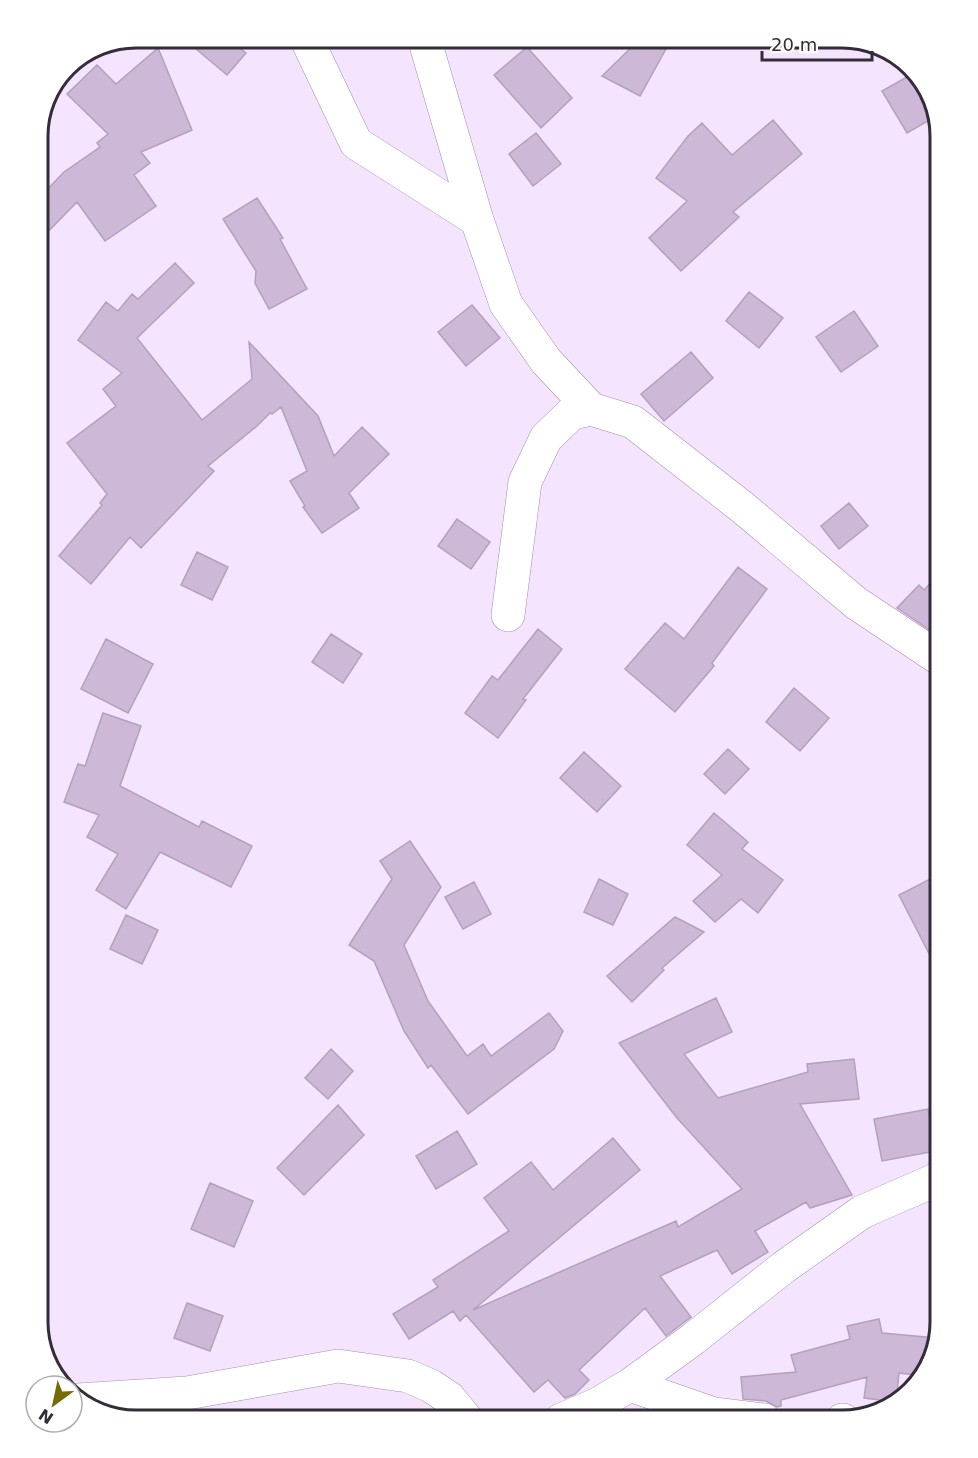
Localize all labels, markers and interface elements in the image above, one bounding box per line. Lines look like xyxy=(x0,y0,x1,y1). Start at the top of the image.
scale bar xyxy=(762,24,872,62)
text: 20 m xyxy=(771,34,817,55)
north arrow xyxy=(24,1374,84,1434)
text: N xyxy=(35,1405,57,1428)

